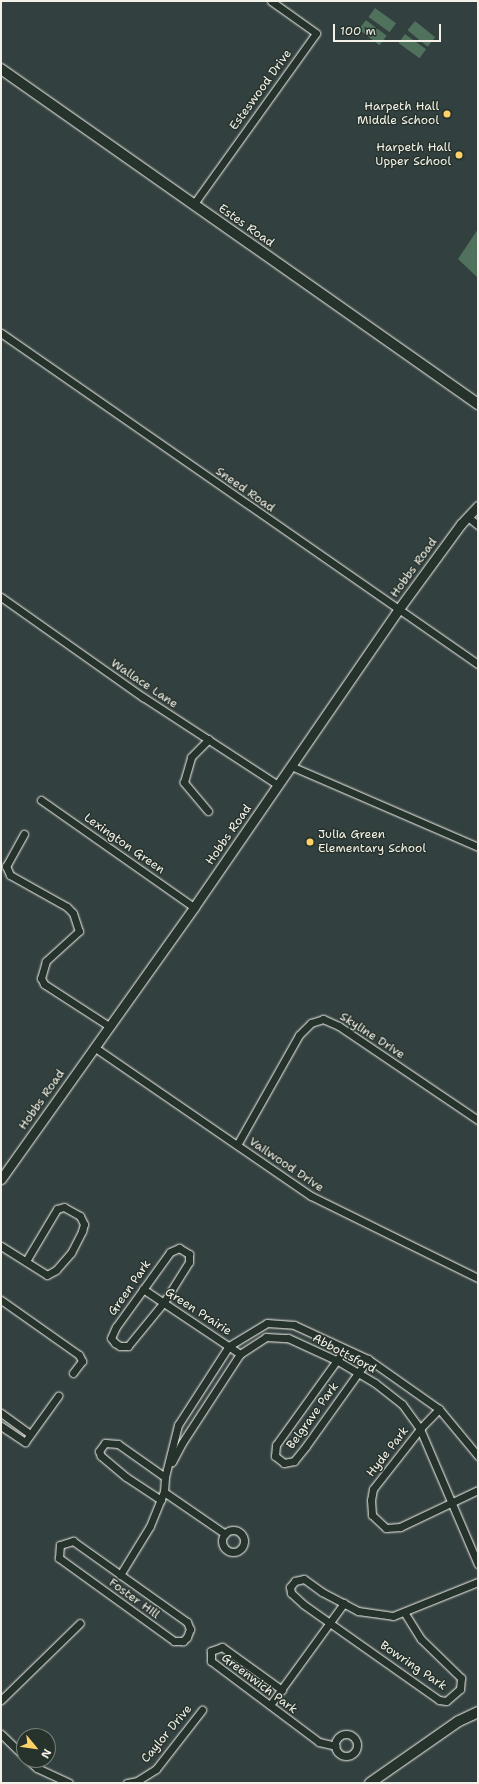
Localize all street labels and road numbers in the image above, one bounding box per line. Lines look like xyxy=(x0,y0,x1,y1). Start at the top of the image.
street label: Esteswood Drive xyxy=(227,47,295,133)
street label: Estes Road xyxy=(215,202,277,250)
street label: Sneed Road xyxy=(213,464,277,516)
street label: Hobbs Road xyxy=(388,535,440,601)
street label: Wallace Lane xyxy=(108,656,180,712)
street label: Hobbs Road xyxy=(203,802,255,868)
street label: Lexington Green xyxy=(81,811,167,877)
street label: Skyline Drive xyxy=(337,1010,407,1062)
street label: Hobbs Road xyxy=(16,1067,68,1133)
street label: Vailwood Drive xyxy=(246,1135,326,1195)
street label: Green Park xyxy=(106,1257,154,1319)
street label: Green Prairie xyxy=(162,1285,234,1339)
street label: Abbottsford xyxy=(310,1331,378,1377)
street label: Belgrave Park xyxy=(284,1380,342,1452)
street label: Hyde Park xyxy=(364,1424,412,1480)
street label: Foster Hill xyxy=(106,1576,162,1622)
street label: Bowring Park xyxy=(377,1638,449,1694)
street label: Greenwich Park xyxy=(218,1651,300,1717)
street label: Caylor Drive xyxy=(139,1702,195,1766)

